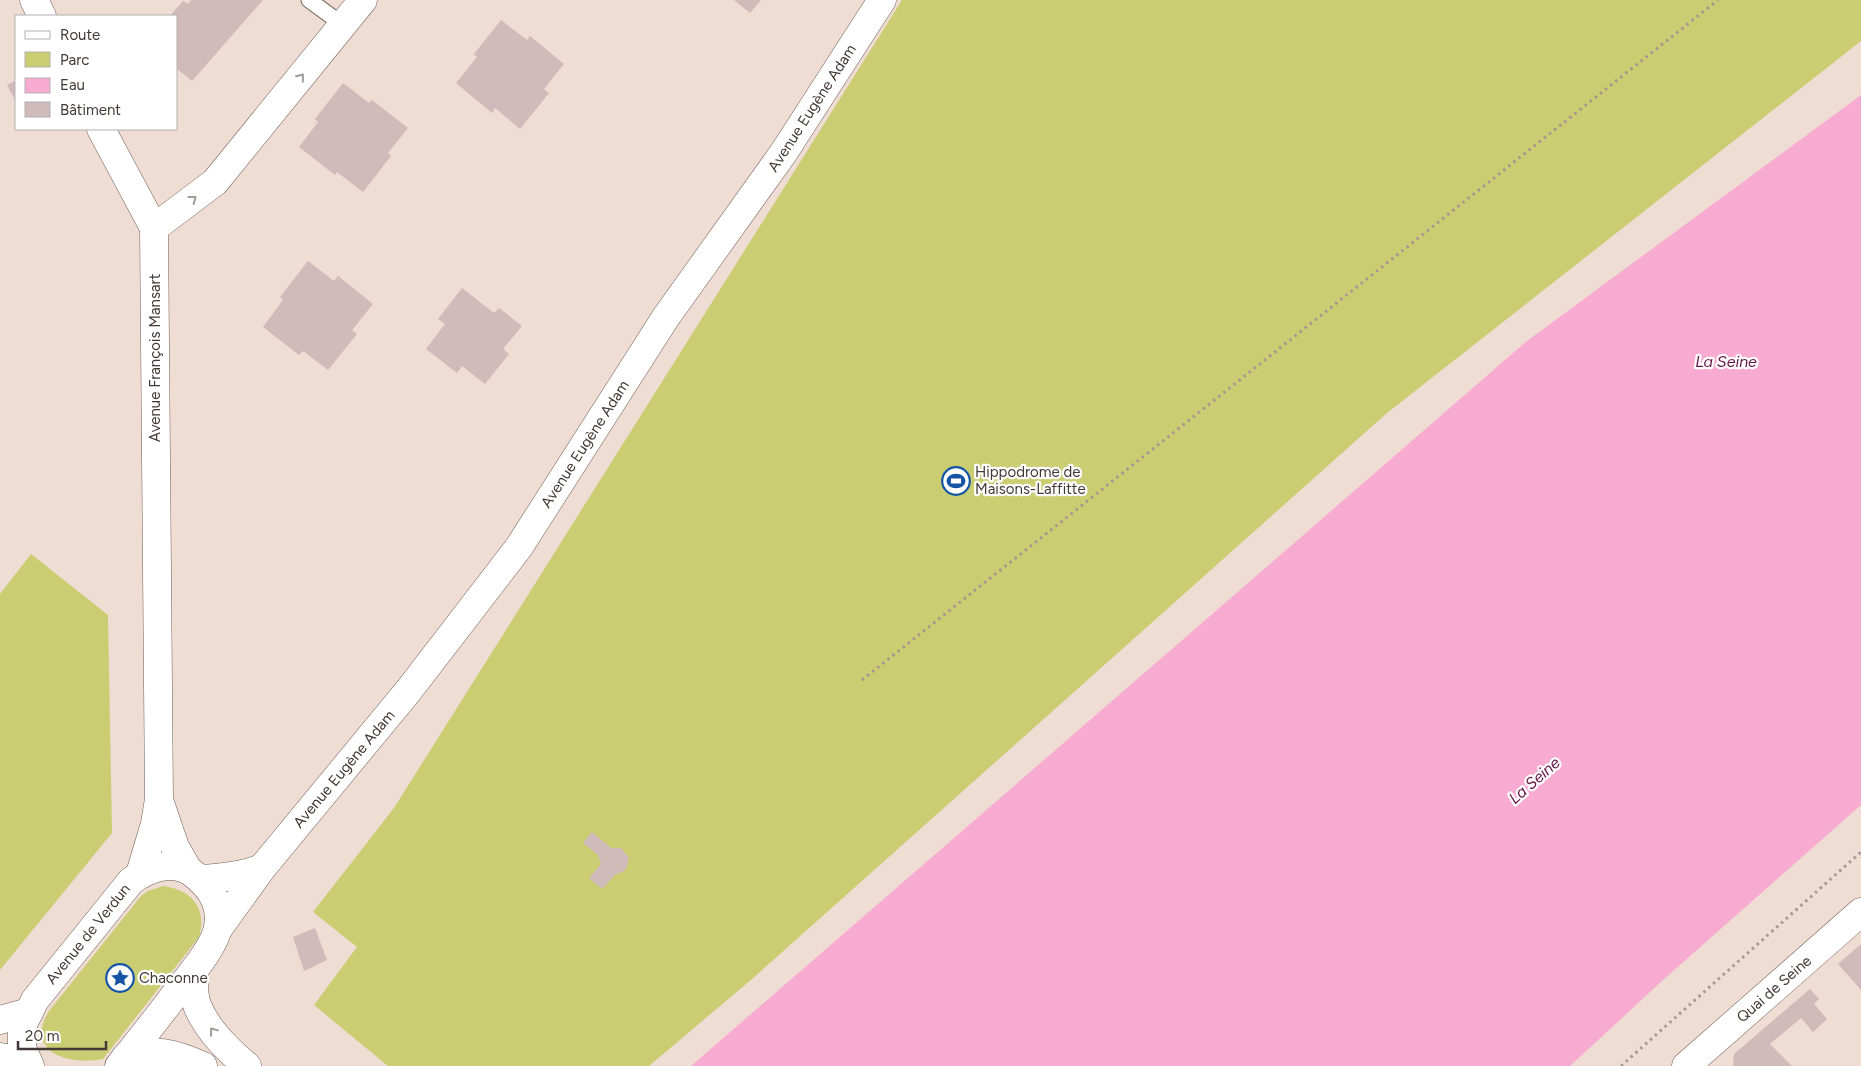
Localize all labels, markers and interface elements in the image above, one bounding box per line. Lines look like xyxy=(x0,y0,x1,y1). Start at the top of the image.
legend xyxy=(15,15,178,130)
text: Route xyxy=(60,26,100,44)
street label: Avenue Eugène Adam xyxy=(764,41,860,175)
text: Parc xyxy=(60,51,89,69)
one-way arrow xyxy=(295,74,304,83)
text: Eau xyxy=(60,76,85,94)
text: Bâtiment xyxy=(60,101,121,119)
one-way arrow xyxy=(187,196,196,204)
street label: Avenue François Mansart xyxy=(146,273,164,442)
water label: La Seine xyxy=(1695,352,1757,371)
street label: Avenue Eugène Adam xyxy=(537,377,633,511)
place label: Hippodrome de Maisons-Laffitte xyxy=(975,463,1086,498)
sports icon: Hippodrome de Maisons-Laffitte xyxy=(941,466,971,496)
street label: Avenue Eugène Adam xyxy=(289,706,399,832)
water label: La Seine xyxy=(1505,753,1564,808)
street label: Avenue de Verdun xyxy=(42,880,134,988)
street label: Quai de Seine xyxy=(1733,952,1815,1026)
place icon: Chaconne xyxy=(105,963,135,993)
place label: Chaconne xyxy=(139,969,208,987)
scale bar xyxy=(18,1018,105,1050)
text: 20 m xyxy=(25,1027,59,1045)
one-way arrow xyxy=(210,1027,219,1037)

